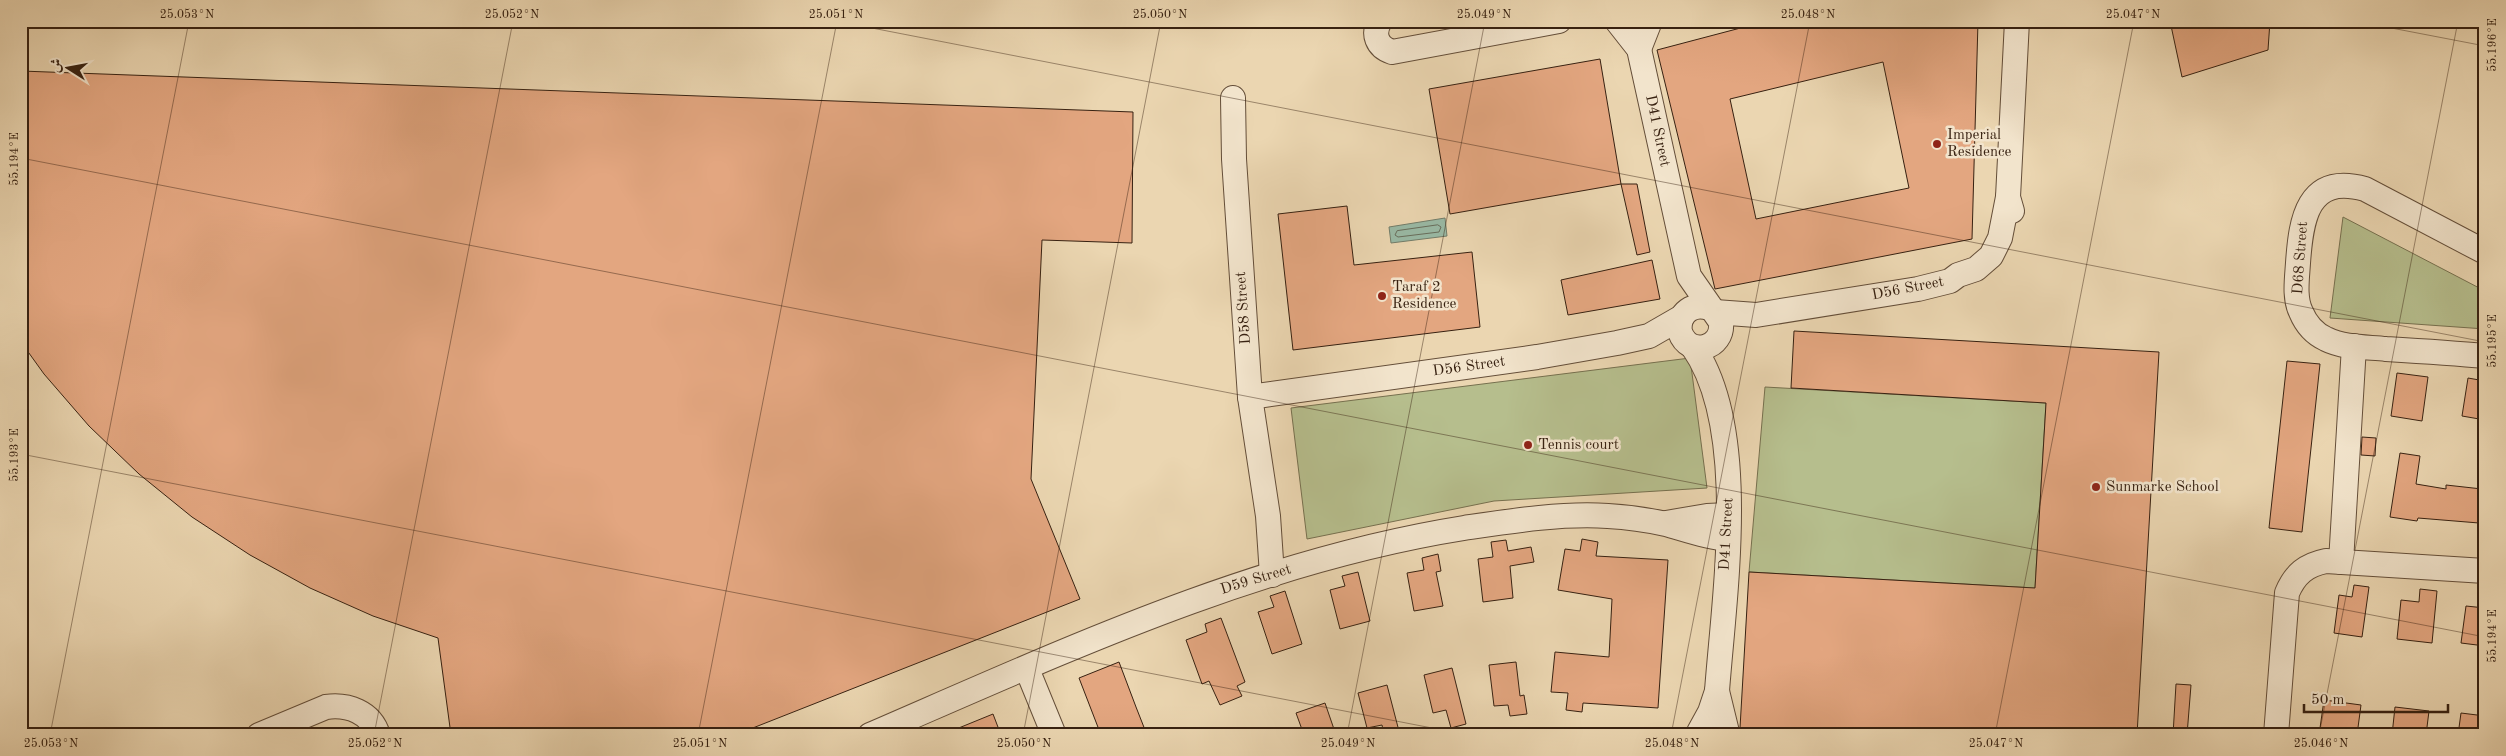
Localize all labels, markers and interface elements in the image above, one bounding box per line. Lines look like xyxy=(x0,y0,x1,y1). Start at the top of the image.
text: 25.053°N xyxy=(160,8,214,21)
text: 25.052°N xyxy=(485,8,539,21)
text: 25.051°N xyxy=(809,8,863,21)
text: 25.050°N xyxy=(1133,8,1187,21)
text: 25.049°N xyxy=(1457,8,1511,21)
text: 25.048°N xyxy=(1781,8,1835,21)
text: 25.047°N xyxy=(2106,8,2160,21)
text: 55.196°E xyxy=(2486,18,2499,72)
north arrow xyxy=(42,42,92,92)
text: ش xyxy=(48,57,64,74)
street label: D41 Street xyxy=(1642,94,1672,168)
place label: Imperial Residence xyxy=(1947,128,2012,160)
text: 55.194°E xyxy=(8,132,21,186)
marker: Imperial Residence xyxy=(1931,138,1943,150)
street label: D68 Street xyxy=(2291,221,2311,295)
street label: D58 Street xyxy=(1234,271,1254,345)
street label: D56 Street xyxy=(1871,275,1945,303)
place label: Taraf 2 Residence xyxy=(1392,280,1457,312)
marker: Taraf 2 Residence xyxy=(1376,290,1388,302)
text: 55.195°E xyxy=(2486,314,2499,368)
street label: D56 Street xyxy=(1432,354,1506,380)
text: 55.193°E xyxy=(8,428,21,482)
place label: Tennis court xyxy=(1538,438,1619,453)
marker: Tennis court xyxy=(1522,439,1534,451)
place label: Sunmarke School xyxy=(2106,480,2219,495)
marker: Sunmarke School xyxy=(2090,481,2102,493)
street label: D41 Street xyxy=(1718,497,1736,571)
street label: D59 Street xyxy=(1219,562,1293,598)
text: 55.194°E xyxy=(2486,609,2499,663)
scale bar xyxy=(2304,681,2447,713)
text: 50 m xyxy=(2311,693,2345,708)
text: 25.053°N xyxy=(24,737,78,750)
text: 25.052°N xyxy=(348,737,402,750)
text: 25.051°N xyxy=(673,737,727,750)
text: 25.050°N xyxy=(997,737,1051,750)
text: 25.049°N xyxy=(1321,737,1375,750)
text: 25.048°N xyxy=(1645,737,1699,750)
text: 25.047°N xyxy=(1969,737,2023,750)
text: 25.046°N xyxy=(2294,737,2348,750)

